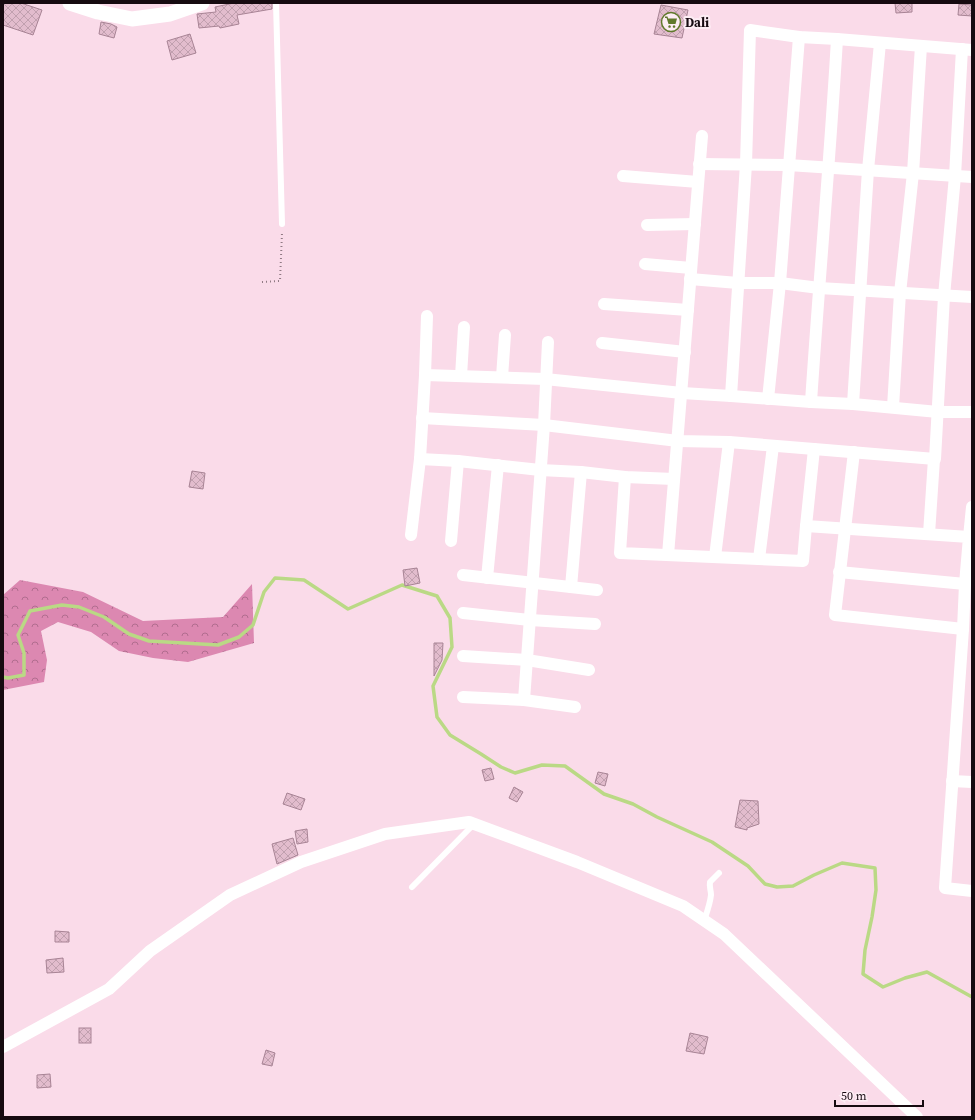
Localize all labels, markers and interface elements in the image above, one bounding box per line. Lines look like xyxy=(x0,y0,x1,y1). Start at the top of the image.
supermarket icon: Dali xyxy=(660,11,682,33)
place label: Dali xyxy=(685,14,709,31)
scale bar xyxy=(835,1082,923,1108)
text: 50 m xyxy=(841,1088,867,1104)

